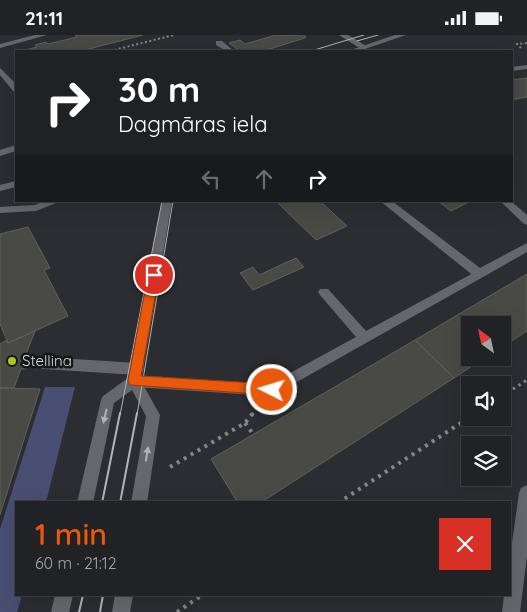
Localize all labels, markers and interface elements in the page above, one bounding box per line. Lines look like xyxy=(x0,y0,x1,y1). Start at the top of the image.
text: 21:11 xyxy=(25,6,63,30)
text: 30 m xyxy=(118,67,200,111)
icon: right xyxy=(35,70,100,135)
text: Dagmāras iela xyxy=(118,110,268,138)
icon: left xyxy=(197,165,225,193)
icon: ahead xyxy=(250,165,278,193)
icon: right xyxy=(303,165,331,193)
pin xyxy=(133,254,175,296)
icon: arrive xyxy=(140,261,168,289)
north arrow xyxy=(461,316,511,366)
map controls xyxy=(461,316,511,486)
place label: Stellina xyxy=(22,351,72,370)
marker: Stellina xyxy=(6,355,18,367)
position arrow xyxy=(245,363,297,415)
button: sound xyxy=(461,376,511,426)
one-way arrow xyxy=(101,408,109,423)
button: layers xyxy=(461,436,511,486)
one-way arrow xyxy=(143,446,151,462)
text: 1 min xyxy=(35,515,107,553)
button: close xyxy=(439,518,491,570)
text: 60 m · 21:12 xyxy=(35,553,117,573)

